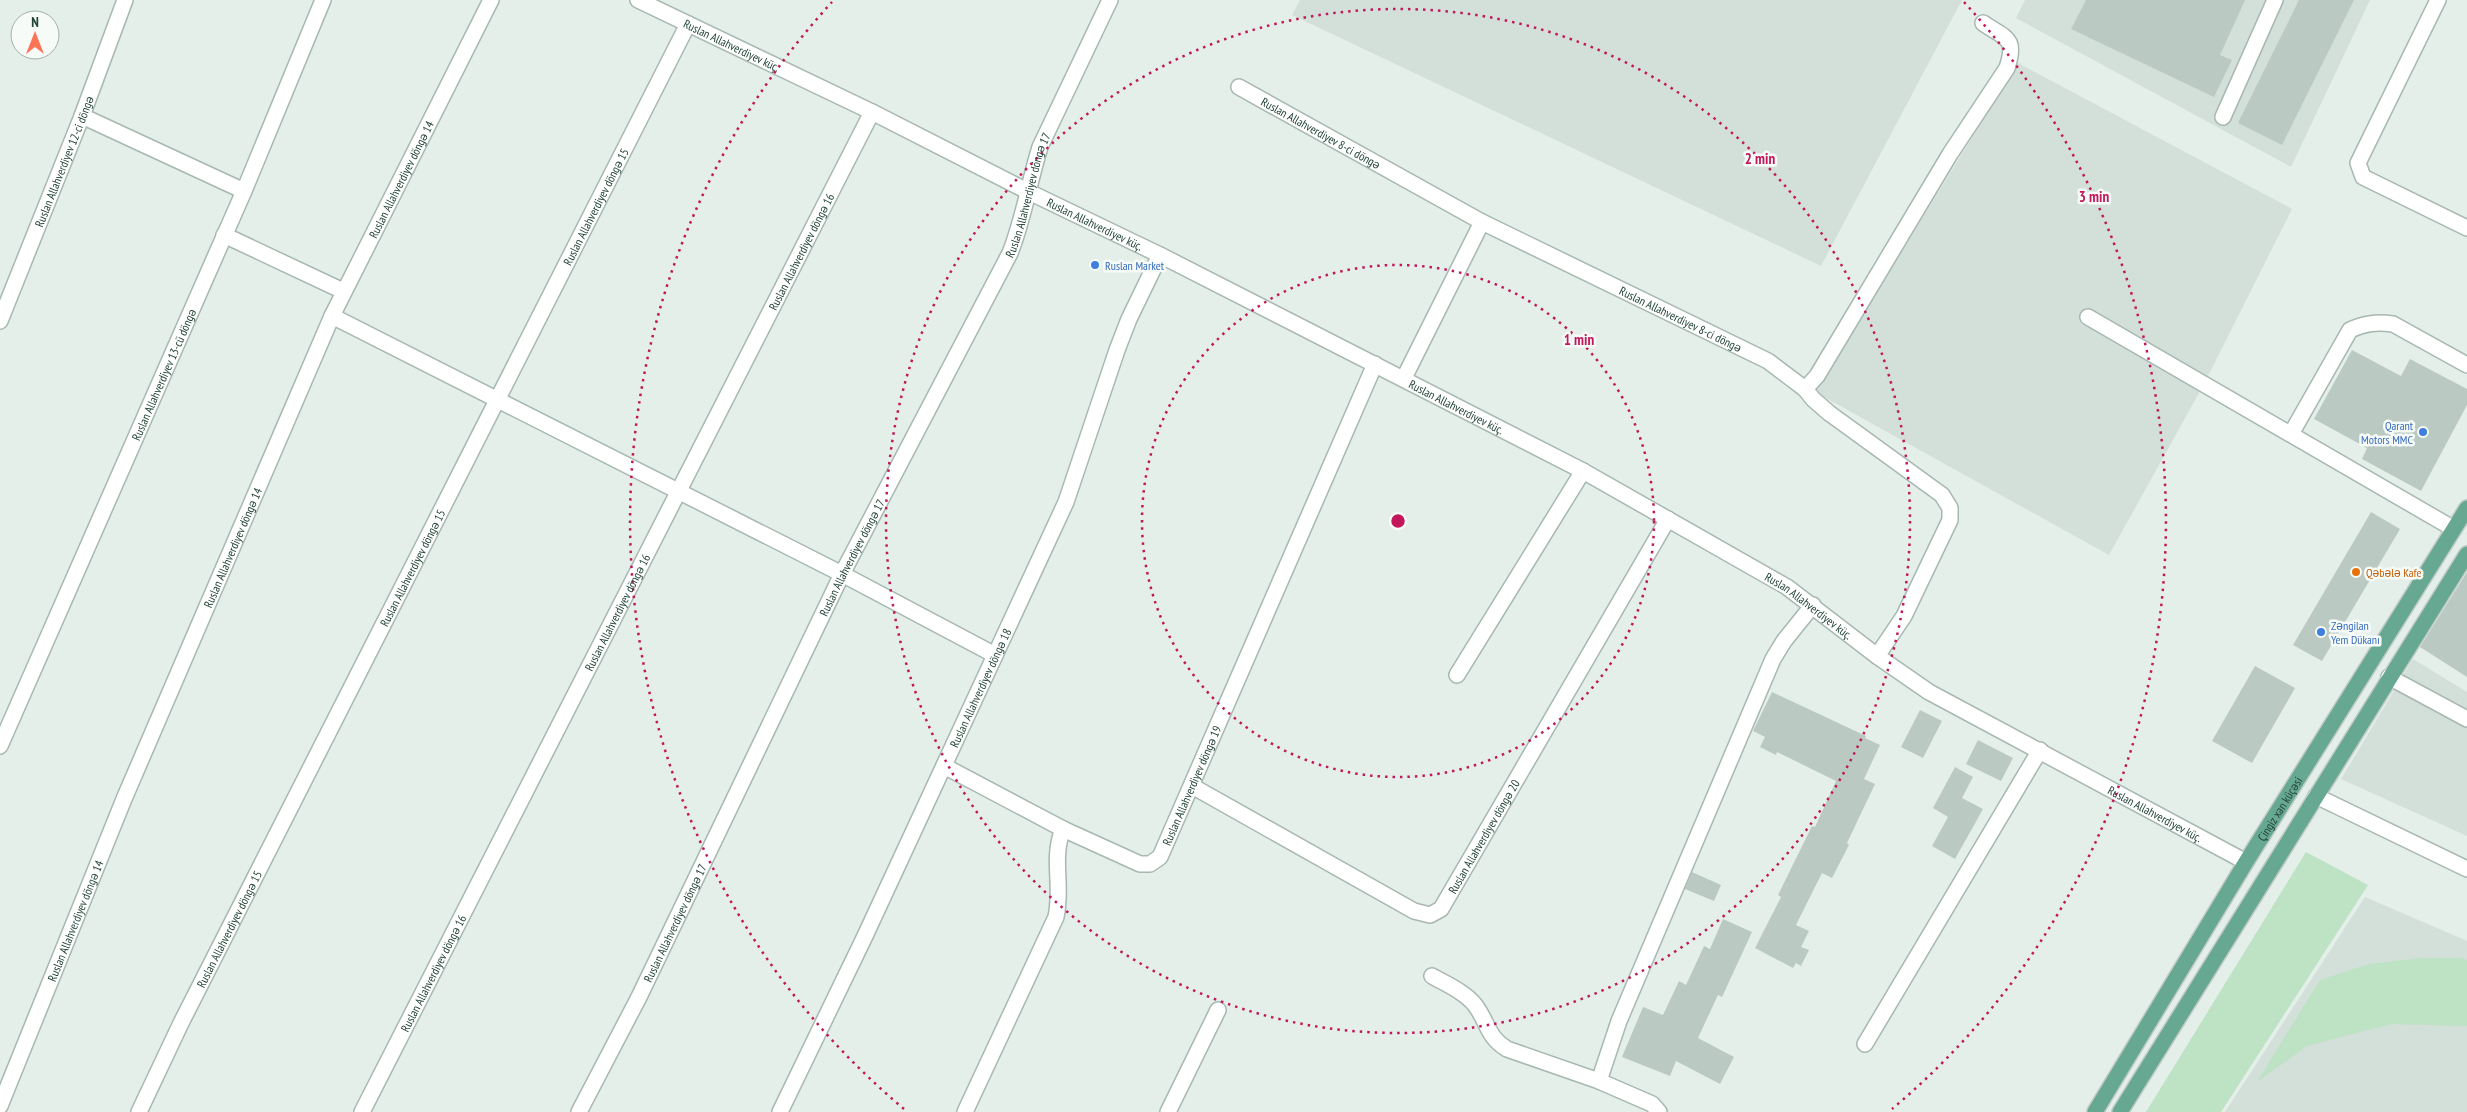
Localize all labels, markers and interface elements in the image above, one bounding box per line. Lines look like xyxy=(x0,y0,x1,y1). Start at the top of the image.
north arrow xyxy=(10,10,60,60)
text: N xyxy=(31,13,39,31)
street label: Ruslan Allahverdiyev küç. xyxy=(681,16,782,74)
street label: Ruslan Allahverdiyev 12-ci döngə xyxy=(31,93,96,229)
street label: Ruslan Allahverdiyev 8-ci döngə xyxy=(1259,93,1384,172)
street label: Ruslan Allahverdiyev döngə 14 xyxy=(365,118,437,240)
street label: Ruslan Allahverdiyev döngə 17 xyxy=(1002,130,1053,260)
street label: Ruslan Allahverdiyev döngə 15 xyxy=(559,145,631,268)
text: 2 min xyxy=(1745,149,1775,168)
text: 3 min xyxy=(2079,187,2109,206)
street label: Ruslan Allahverdiyev döngə 16 xyxy=(765,190,837,312)
street label: Ruslan Allahverdiyev küç. xyxy=(1045,194,1146,253)
place label: Ruslan Market xyxy=(1105,258,1165,273)
marker: Ruslan Market xyxy=(1089,259,1101,271)
street label: Ruslan Allahverdiyev 8-ci döngə xyxy=(1617,283,1745,355)
street label: Ruslan Allahverdiyev 13-cü döngə xyxy=(128,306,199,442)
text: 1 min xyxy=(1564,330,1594,349)
street label: Ruslan Allahverdiyev küç. xyxy=(1407,376,1507,437)
place label: Qarant Motors MMC xyxy=(2361,418,2414,447)
marker: Qarant Motors MMC xyxy=(2417,426,2429,438)
street label: Ruslan Allahverdiyev döngə 14 xyxy=(200,485,265,610)
street label: Ruslan Allahverdiyev döngə 17 xyxy=(816,496,887,618)
street label: Ruslan Allahverdiyev döngə 15 xyxy=(376,507,448,629)
centre of rings xyxy=(1389,512,1407,530)
street label: Ruslan Allahverdiyev döngə 16 xyxy=(581,551,653,673)
place label: Qəbələ Kafe xyxy=(2366,565,2422,580)
marker: Qəbələ Kafe xyxy=(2350,566,2362,578)
street label: Ruslan Allahverdiyev küç. xyxy=(1762,569,1856,642)
place label: Zəngilan Yem Dükanı xyxy=(2331,618,2380,647)
street label: Ruslan Allahverdiyev döngə 18 xyxy=(946,626,1014,750)
marker: Zəngilan Yem Dükanı xyxy=(2315,626,2327,638)
street label: Ruslan Allahverdiyev döngə 19 xyxy=(1159,723,1224,848)
street label: Çingiz xan küçəsi xyxy=(2254,774,2305,844)
street label: Ruslan Allahverdiyev döngə 20 xyxy=(1444,777,1522,896)
street label: Ruslan Allahverdiyev küç. xyxy=(2106,782,2205,845)
street label: Ruslan Allahverdiyev döngə 14 xyxy=(44,857,106,983)
street label: Ruslan Allahverdiyev döngə 17 xyxy=(640,861,709,984)
street label: Ruslan Allahverdiyev döngə 15 xyxy=(193,868,265,990)
street label: Ruslan Allahverdiyev döngə 16 xyxy=(397,912,469,1034)

